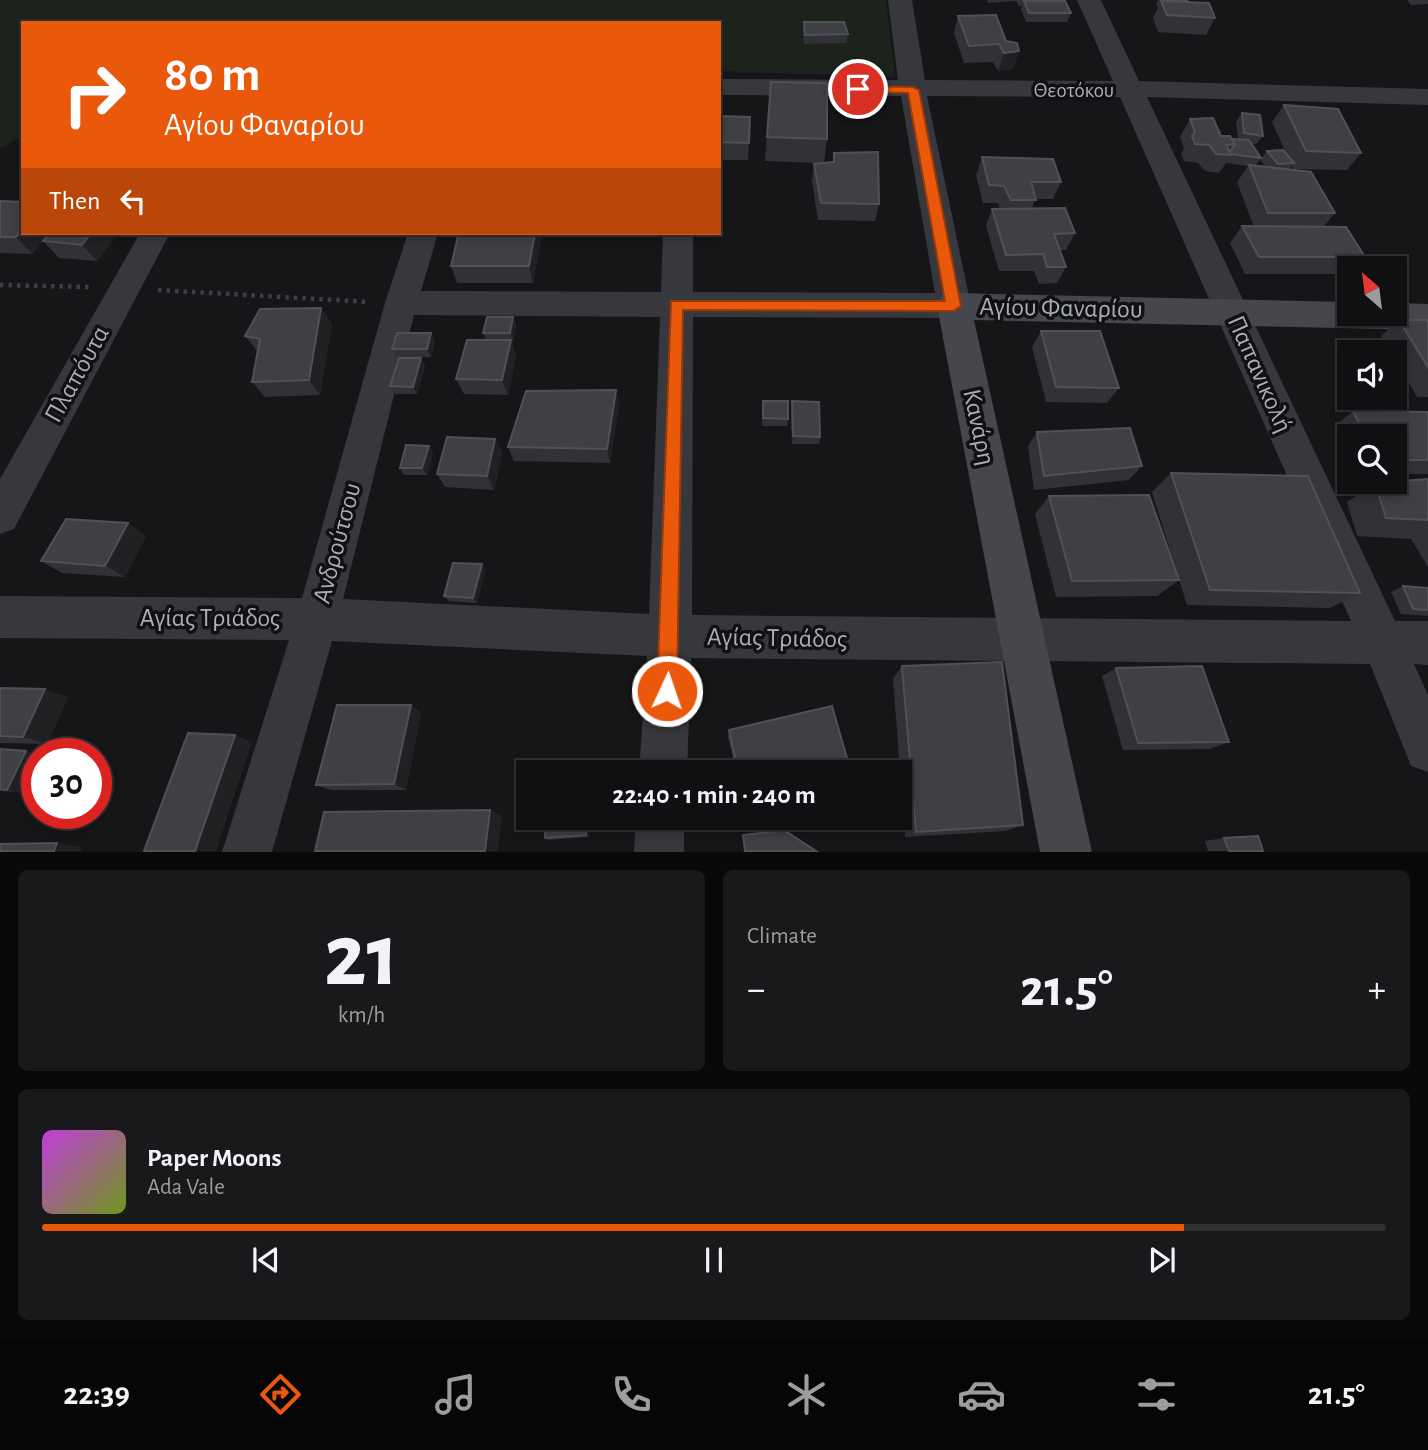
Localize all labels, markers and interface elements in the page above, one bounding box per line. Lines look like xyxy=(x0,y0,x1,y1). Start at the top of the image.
icon: right xyxy=(49,49,140,140)
text: 80 m xyxy=(164,51,261,100)
pin xyxy=(828,59,888,119)
icon: arrive xyxy=(839,70,877,108)
street label: Θεοτόκου xyxy=(1034,80,1114,101)
text: Αγίου Φαναρίου xyxy=(164,109,365,141)
icon: left xyxy=(114,182,152,220)
text: Then xyxy=(49,188,100,214)
north arrow xyxy=(1337,256,1407,326)
map controls xyxy=(1337,256,1407,494)
street label: Αγίου Φαναρίου xyxy=(979,294,1143,322)
street label: Παπανικολή xyxy=(1223,312,1297,436)
street label: Πλαπόυτα xyxy=(40,321,114,427)
button: sound xyxy=(1337,340,1407,410)
street label: Κανάρη xyxy=(958,387,1000,467)
button: search xyxy=(1337,424,1407,494)
street label: Ανδρούτσου xyxy=(308,480,366,606)
street label: Αγίας Τριάδος xyxy=(140,605,280,631)
street label: Αγίας Τριάδος xyxy=(707,624,847,652)
position arrow xyxy=(630,654,704,728)
speed limit sign: 30 xyxy=(21,738,112,829)
text: 22:40 · 1 min · 240 m xyxy=(612,782,816,808)
text: 21 xyxy=(324,911,399,1002)
text: Climate xyxy=(747,925,817,948)
text: 21.5° xyxy=(1020,963,1113,1015)
text: − xyxy=(747,971,765,1009)
text: + xyxy=(1368,971,1386,1009)
text: km/h xyxy=(338,1004,385,1027)
text: Paper Moons xyxy=(147,1145,282,1171)
text: Ada Vale xyxy=(147,1176,225,1199)
icon: previous xyxy=(247,1241,285,1279)
icon: pause xyxy=(695,1241,733,1279)
icon: next xyxy=(1143,1241,1181,1279)
icon: directions xyxy=(256,1370,305,1419)
icon: music xyxy=(431,1370,480,1419)
icon: phone xyxy=(607,1370,656,1419)
icon: climate xyxy=(782,1370,831,1419)
icon: car xyxy=(957,1370,1006,1419)
icon: filters xyxy=(1132,1370,1181,1419)
text: 22:39 xyxy=(63,1378,130,1410)
text: 21.5° xyxy=(1308,1378,1365,1410)

